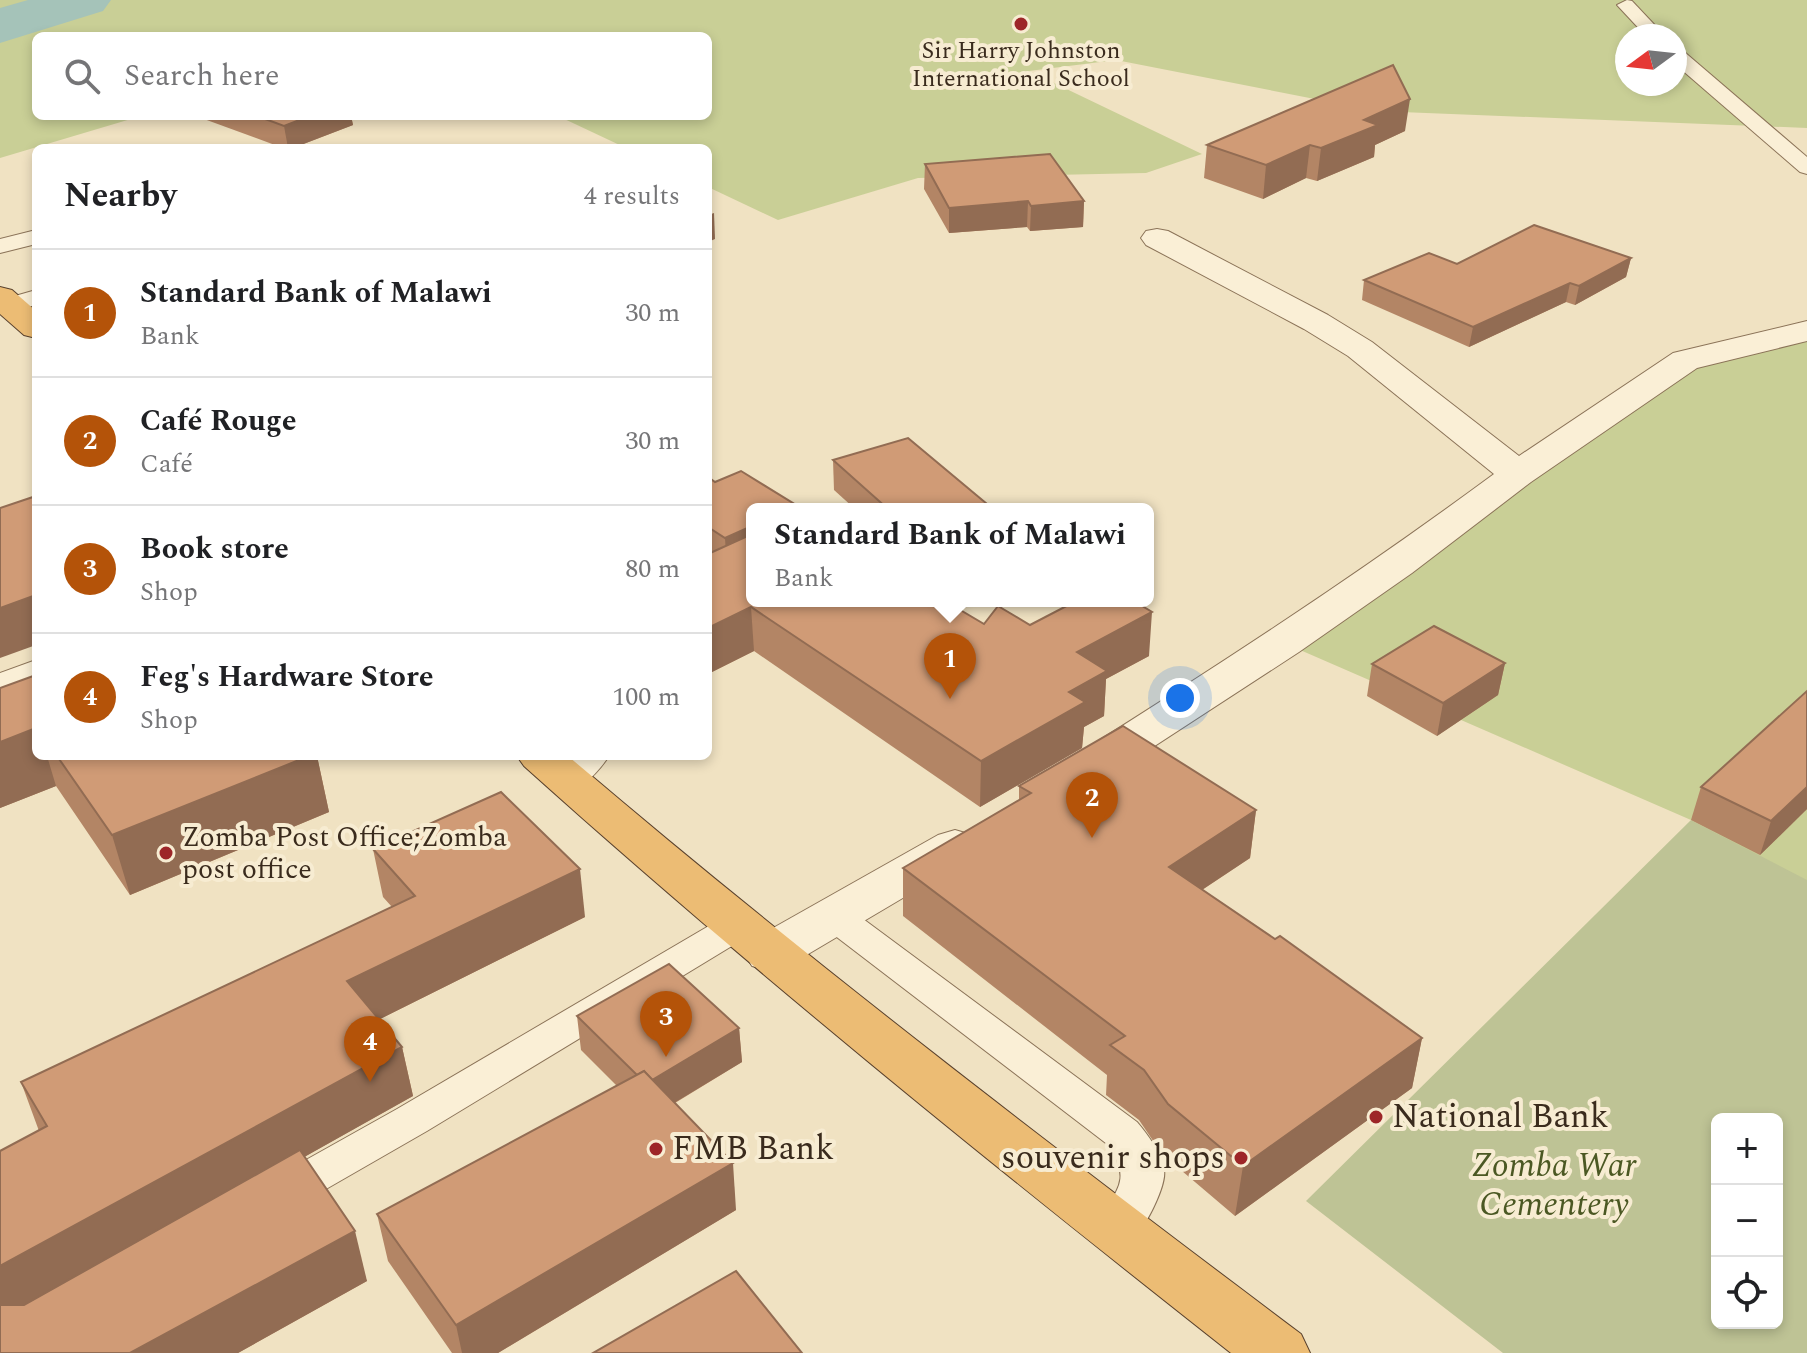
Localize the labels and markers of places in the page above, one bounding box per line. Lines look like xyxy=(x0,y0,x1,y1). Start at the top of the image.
marker: Sir Harry Johnston International School xyxy=(1012,15,1030,33)
place label: Sir Harry Johnston International School xyxy=(912,33,1130,97)
pin: 1 xyxy=(924,633,976,699)
pin: 2 xyxy=(1066,772,1118,838)
place label: Zomba Post Office;Zomba post office xyxy=(182,816,507,891)
marker: Zomba Post Office;Zomba post office xyxy=(157,844,175,862)
pin: 3 xyxy=(640,991,692,1057)
pin: 4 xyxy=(344,1016,396,1082)
place label: National Bank xyxy=(1392,1091,1609,1143)
marker: National Bank xyxy=(1367,1108,1385,1126)
place label: FMB Bank xyxy=(672,1123,834,1175)
place label: souvenir shops xyxy=(1001,1132,1225,1184)
marker: FMB Bank xyxy=(647,1140,665,1158)
marker: souvenir shops xyxy=(1232,1149,1250,1167)

